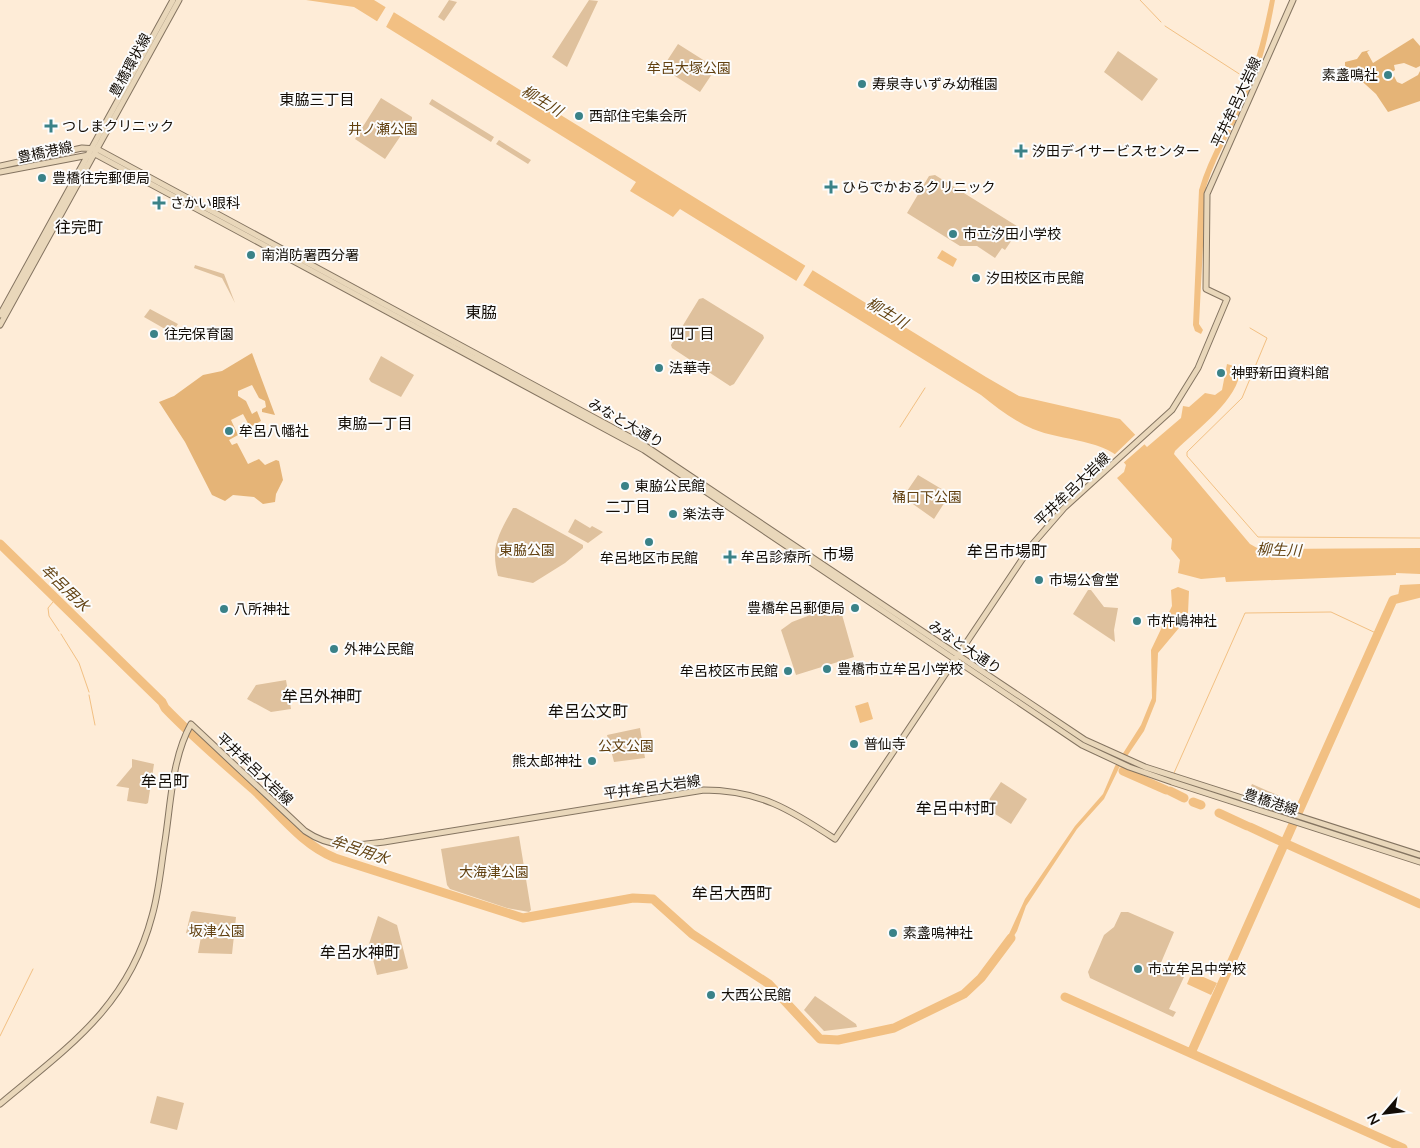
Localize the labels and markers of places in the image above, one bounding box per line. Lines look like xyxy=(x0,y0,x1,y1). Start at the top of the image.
place label: 素盞鳴社 xyxy=(1322,66,1378,83)
marker: 素盞鳴社 xyxy=(1382,69,1394,81)
place label: 寿泉寺いずみ幼稚園 xyxy=(872,75,998,92)
marker: 寿泉寺いずみ幼稚園 xyxy=(856,78,868,90)
place label: 西部住宅集会所 xyxy=(589,107,687,124)
marker: 西部住宅集会所 xyxy=(573,110,585,122)
place label: つしまクリニック xyxy=(62,117,174,134)
marker: つしまクリニック xyxy=(44,119,58,133)
place label: 汐田デイサービスセンター xyxy=(1032,142,1200,159)
marker: 汐田デイサービスセンター xyxy=(1014,144,1028,158)
place label: 豊橋往完郵便局 xyxy=(52,169,150,186)
marker: 豊橋往完郵便局 xyxy=(36,172,48,184)
place label: ひらでかおるクリニック xyxy=(842,178,996,195)
marker: ひらでかおるクリニック xyxy=(824,180,838,194)
place label: さかい眼科 xyxy=(170,194,240,211)
marker: さかい眼科 xyxy=(152,196,166,210)
place label: 市立汐田小学校 xyxy=(963,225,1061,242)
marker: 市立汐田小学校 xyxy=(947,228,959,240)
place label: 南消防署西分署 xyxy=(261,246,359,263)
marker: 南消防署西分署 xyxy=(245,249,257,261)
place label: 汐田校区市民館 xyxy=(986,269,1084,286)
marker: 汐田校区市民館 xyxy=(970,272,982,284)
place label: 往完保育園 xyxy=(164,325,234,342)
marker: 往完保育園 xyxy=(148,328,160,340)
place label: 法華寺 xyxy=(669,359,711,376)
marker: 法華寺 xyxy=(653,362,665,374)
place label: 神野新田資料館 xyxy=(1231,364,1329,381)
marker: 神野新田資料館 xyxy=(1215,367,1227,379)
place label: 牟呂八幡社 xyxy=(239,422,309,439)
marker: 牟呂八幡社 xyxy=(223,425,235,437)
place label: 東脇公民館 xyxy=(635,477,705,494)
marker: 東脇公民館 xyxy=(619,480,631,492)
place label: 楽法寺 xyxy=(683,505,725,522)
marker: 楽法寺 xyxy=(667,508,679,520)
marker: 牟呂地区市民館 xyxy=(643,536,655,548)
place label: 牟呂診療所 xyxy=(741,548,811,565)
place label: 牟呂地区市民館 xyxy=(600,549,698,566)
marker: 牟呂診療所 xyxy=(723,550,737,564)
place label: 市場公會堂 xyxy=(1049,571,1119,588)
marker: 市場公會堂 xyxy=(1033,574,1045,586)
place label: 豊橋牟呂郵便局 xyxy=(747,599,845,616)
place label: 八所神社 xyxy=(234,600,290,617)
marker: 豊橋牟呂郵便局 xyxy=(849,602,861,614)
marker: 八所神社 xyxy=(218,603,230,615)
place label: 市杵嶋神社 xyxy=(1147,612,1217,629)
marker: 市杵嶋神社 xyxy=(1131,615,1143,627)
place label: 外神公民館 xyxy=(344,640,414,657)
marker: 外神公民館 xyxy=(328,643,340,655)
place label: 豊橋市立牟呂小学校 xyxy=(837,660,963,677)
place label: 牟呂校区市民館 xyxy=(680,662,778,679)
marker: 豊橋市立牟呂小学校 xyxy=(821,663,833,675)
marker: 牟呂校区市民館 xyxy=(782,665,794,677)
place label: 普仙寺 xyxy=(864,735,906,752)
marker: 普仙寺 xyxy=(848,738,860,750)
place label: 熊太郎神社 xyxy=(512,752,582,769)
marker: 熊太郎神社 xyxy=(586,755,598,767)
place label: 素盞嗚神社 xyxy=(903,924,973,941)
marker: 素盞嗚神社 xyxy=(887,927,899,939)
place label: 市立牟呂中学校 xyxy=(1148,960,1246,977)
marker: 市立牟呂中学校 xyxy=(1132,963,1144,975)
place label: 大西公民館 xyxy=(721,986,791,1003)
marker: 大西公民館 xyxy=(705,989,717,1001)

